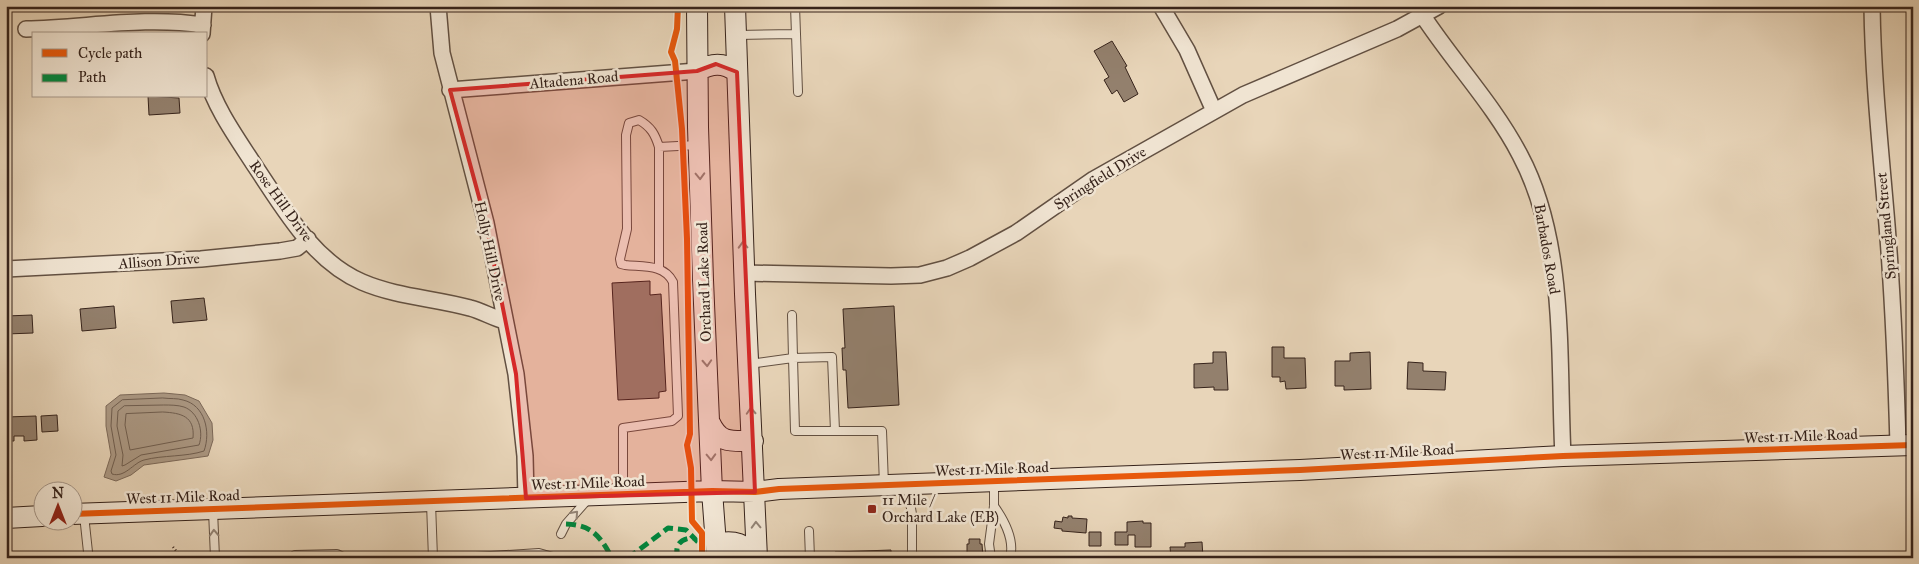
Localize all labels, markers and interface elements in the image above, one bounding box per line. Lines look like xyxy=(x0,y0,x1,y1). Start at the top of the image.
legend xyxy=(32,32,208,98)
text: Cycle path xyxy=(78,44,143,62)
street label: Altadena Road xyxy=(528,67,620,93)
text: Path xyxy=(78,68,107,86)
street label: Springfield Drive xyxy=(1051,142,1149,214)
street label: Rose Hill Drive xyxy=(245,157,317,245)
street label: Springland Street xyxy=(1872,171,1900,280)
one-way arrow xyxy=(695,172,705,180)
street label: Holly Hill Drive xyxy=(471,199,509,303)
street label: Barbados Road xyxy=(1530,202,1564,296)
street label: Orchard Lake Road xyxy=(693,221,715,342)
one-way arrow xyxy=(738,241,748,248)
street label: Allison Drive xyxy=(117,249,200,273)
one-way arrow xyxy=(702,359,713,367)
one-way arrow xyxy=(746,407,757,415)
street label: West 11 Mile Road xyxy=(1744,425,1859,447)
street label: West 11 Mile Road xyxy=(1340,440,1455,464)
one-way arrow xyxy=(705,453,716,461)
street label: West 11 Mile Road xyxy=(935,458,1050,480)
street label: West 11 Mile Road xyxy=(531,472,646,494)
north arrow xyxy=(32,482,82,532)
text: N xyxy=(52,485,64,502)
street label: West 11 Mile Road xyxy=(126,486,241,508)
place label: 11 Mile / Orchard Lake (EB) xyxy=(882,491,999,527)
marker: 11 Mile / Orchard Lake (EB) xyxy=(866,503,878,515)
one-way arrow xyxy=(569,510,578,519)
one-way arrow xyxy=(750,520,761,528)
one-way arrow xyxy=(208,529,219,537)

